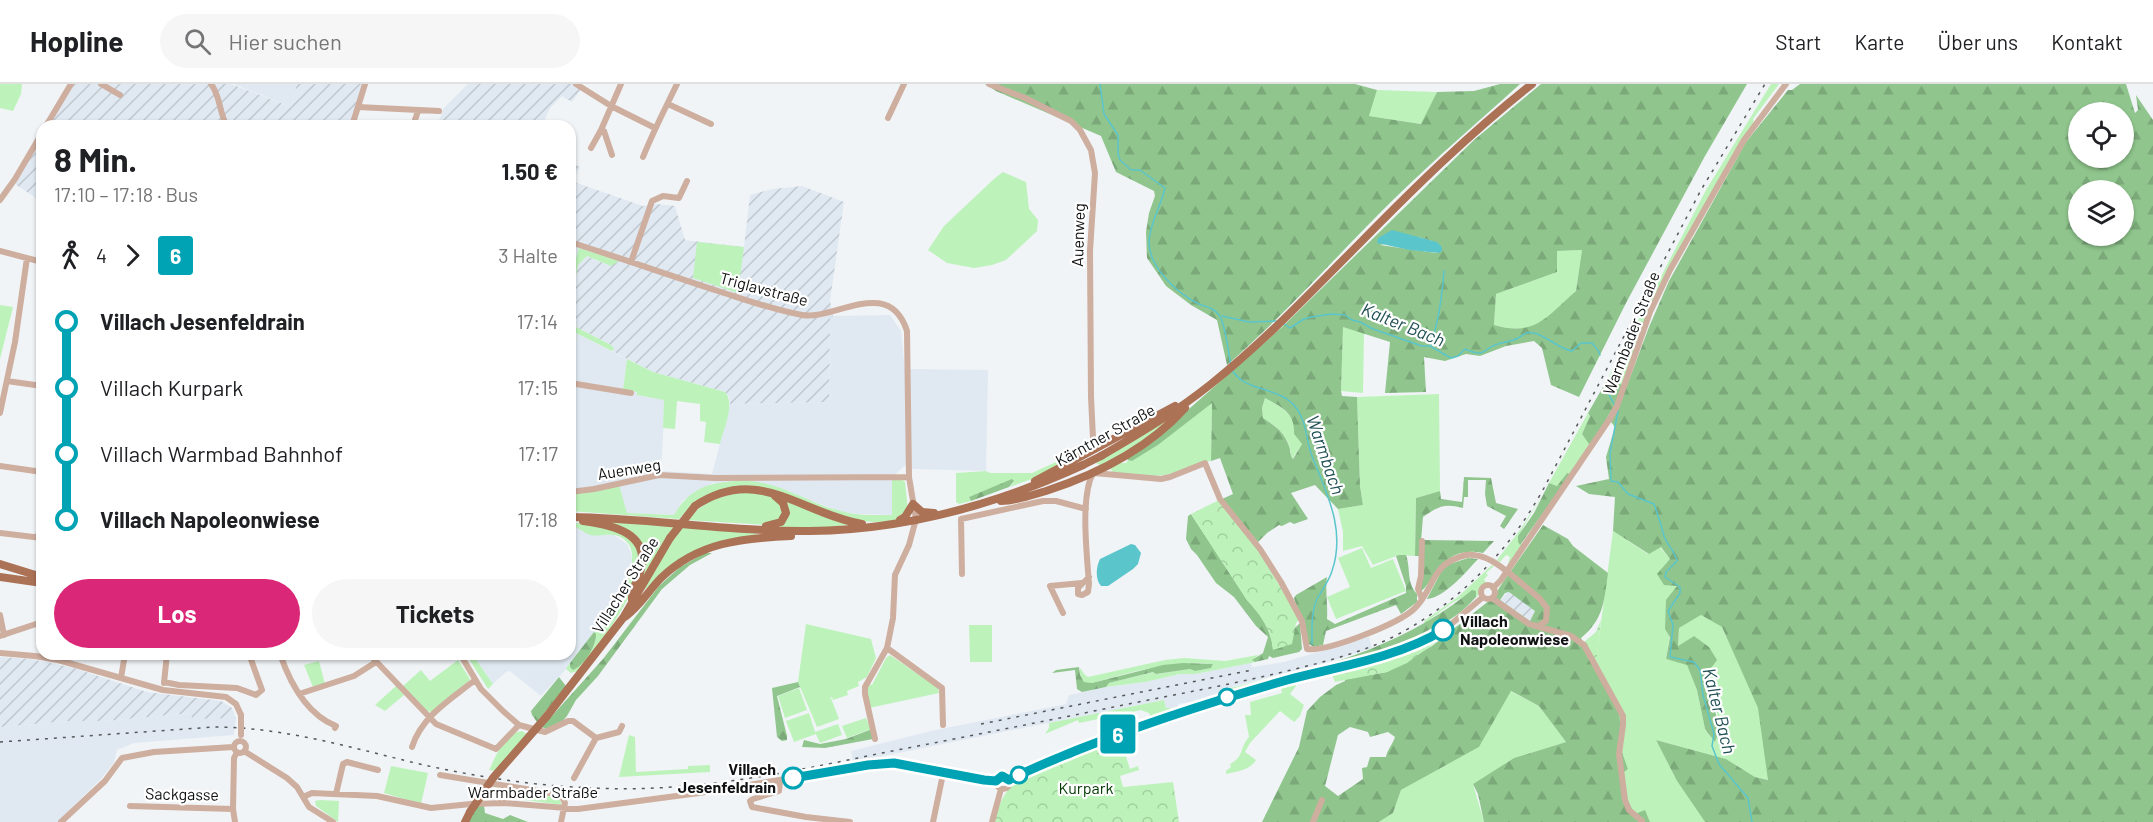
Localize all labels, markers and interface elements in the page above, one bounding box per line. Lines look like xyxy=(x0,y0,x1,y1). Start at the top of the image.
search box xyxy=(160,14,580,68)
text: Hopline xyxy=(30,24,124,58)
icon: search xyxy=(181,25,214,58)
text: Hier suchen xyxy=(229,28,342,54)
text: Start xyxy=(1775,29,1822,54)
text: Karte xyxy=(1855,29,1905,54)
text: Über uns xyxy=(1938,29,2018,54)
text: Kontakt xyxy=(2051,29,2123,54)
map controls xyxy=(2068,102,2134,246)
button: locate xyxy=(2068,102,2134,168)
text: 8 Min. xyxy=(54,139,137,179)
text: 1.50 € xyxy=(502,158,558,184)
button: layers xyxy=(2068,180,2134,246)
text: 17:10 – 17:18 · Bus xyxy=(54,182,198,206)
street label: Auenweg xyxy=(1067,203,1088,267)
icon: walk xyxy=(54,239,87,272)
icon: forward xyxy=(116,239,149,272)
text: 4 xyxy=(96,243,107,267)
text: 6 xyxy=(170,243,181,268)
text: 3 Halte xyxy=(498,243,558,267)
street label: Triglavstraße xyxy=(718,268,810,309)
street label: Warmbader Straße xyxy=(1598,269,1663,397)
water label: Kalter Bach xyxy=(1359,297,1448,351)
text: Villach Jesenfeldrain xyxy=(100,308,305,334)
text: 17:14 xyxy=(517,309,558,333)
text: Villach Kurpark xyxy=(100,374,243,400)
text: 17:15 xyxy=(517,375,558,399)
street label: Kärntner Straße xyxy=(1052,399,1158,470)
water label: Warmbach xyxy=(1302,412,1350,497)
text: Villach Warmbad Bahnhof xyxy=(100,440,343,466)
text: 17:17 xyxy=(518,441,558,465)
street label: Auenweg xyxy=(596,454,662,483)
text: Villach Napoleonwiese xyxy=(100,506,320,532)
text: 17:18 xyxy=(517,507,558,531)
street label: Villacher Straße xyxy=(587,533,662,636)
button: Los xyxy=(54,579,300,648)
button: Tickets xyxy=(312,579,558,648)
place label: Villach Napoleonwiese xyxy=(1460,611,1569,648)
marker: Villach Napoleonwiese xyxy=(1432,619,1454,641)
water label: Kalter Bach xyxy=(1699,665,1741,756)
unlabelled marker xyxy=(1218,688,1236,706)
line badge: 6 xyxy=(1098,714,1138,754)
text: 6 xyxy=(1112,722,1124,747)
place label: Villach Jesenfeldrain xyxy=(678,759,776,796)
unlabelled marker xyxy=(1010,766,1028,784)
marker: Villach Jesenfeldrain xyxy=(782,767,804,789)
park label: Kurpark xyxy=(1058,778,1114,797)
street label: Warmbader Straße xyxy=(468,782,598,801)
street label: Sackgasse xyxy=(145,783,219,804)

